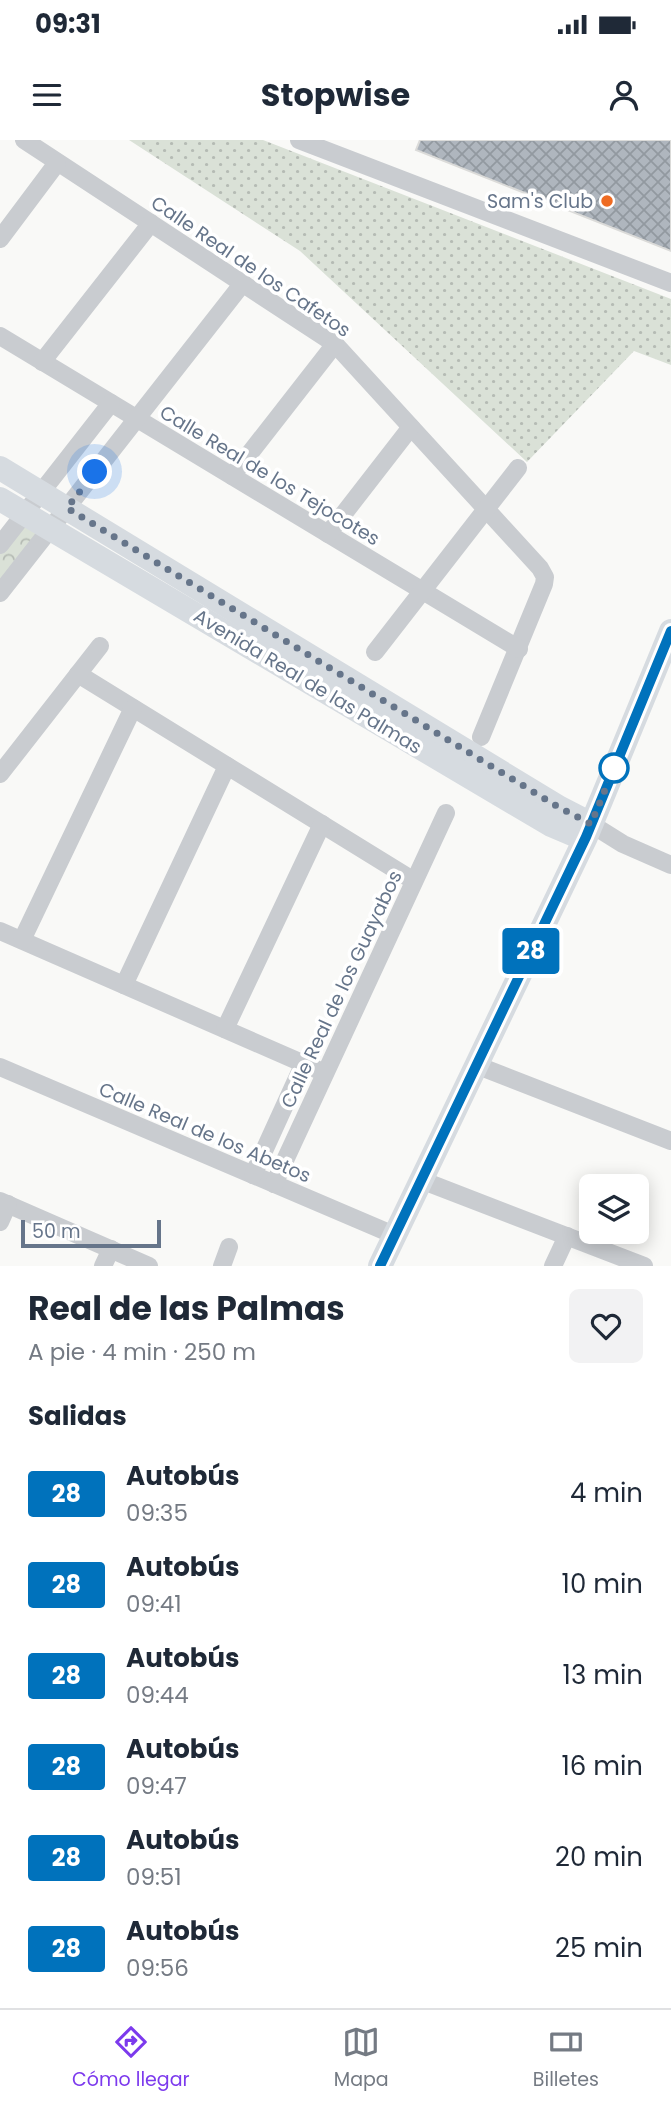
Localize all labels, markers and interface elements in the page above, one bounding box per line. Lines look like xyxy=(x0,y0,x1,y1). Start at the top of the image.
text: 09:31 xyxy=(35,6,101,42)
text: Stopwise xyxy=(261,72,410,117)
icon: menu xyxy=(28,76,66,114)
icon: person xyxy=(605,76,643,114)
place label: Sam's Club xyxy=(487,188,593,215)
street label: Calle Real de los Cafetos xyxy=(145,189,356,344)
marker: Sam's Club xyxy=(599,193,615,209)
street label: Calle Real de los Tejocotes xyxy=(155,399,385,552)
your location xyxy=(77,454,112,489)
street label: Avenida Real de las Palmas xyxy=(189,602,427,760)
unlabelled marker xyxy=(599,753,629,783)
street label: Calle Real de los Guayabos xyxy=(274,866,409,1112)
line badge: 28 xyxy=(500,928,562,974)
text: 28 xyxy=(516,934,546,967)
street label: Calle Real de los Abetos xyxy=(95,1076,315,1189)
map controls xyxy=(579,1174,649,1244)
button: layers xyxy=(579,1174,649,1244)
scale bar xyxy=(21,1217,161,1249)
text: 50 m xyxy=(32,1218,81,1245)
text: Real de las Palmas xyxy=(28,1285,345,1332)
button: heart xyxy=(569,1289,643,1363)
text: A pie · 4 min · 250 m xyxy=(28,1336,256,1368)
text: Salidas xyxy=(28,1398,127,1434)
text: Autobús xyxy=(126,1458,240,1494)
text: 4 min xyxy=(570,1475,643,1511)
text: 28 xyxy=(52,1477,81,1510)
text: 09:35 xyxy=(126,1497,188,1529)
text: Autobús xyxy=(126,1549,240,1585)
text: 10 min xyxy=(562,1566,643,1602)
text: 28 xyxy=(52,1568,81,1601)
text: 09:41 xyxy=(126,1588,182,1620)
text: Autobús xyxy=(126,1640,240,1676)
text: 13 min xyxy=(563,1657,643,1693)
text: 28 xyxy=(52,1659,81,1692)
text: 09:44 xyxy=(126,1679,189,1711)
text: Autobús xyxy=(126,1731,240,1767)
text: 16 min xyxy=(561,1748,643,1784)
text: 28 xyxy=(52,1750,81,1783)
text: 09:47 xyxy=(126,1770,187,1802)
text: Autobús xyxy=(126,1822,240,1858)
text: 20 min xyxy=(555,1839,643,1875)
text: 28 xyxy=(52,1841,81,1874)
text: 09:51 xyxy=(126,1861,182,1893)
text: Autobús xyxy=(126,1913,240,1949)
text: 25 min xyxy=(555,1930,643,1966)
text: 28 xyxy=(52,1932,81,1965)
text: 09:56 xyxy=(126,1952,189,1984)
tab: Cómo llegar xyxy=(72,2023,190,2094)
tab: Mapa xyxy=(334,2023,389,2094)
tab: Billetes xyxy=(533,2023,599,2094)

